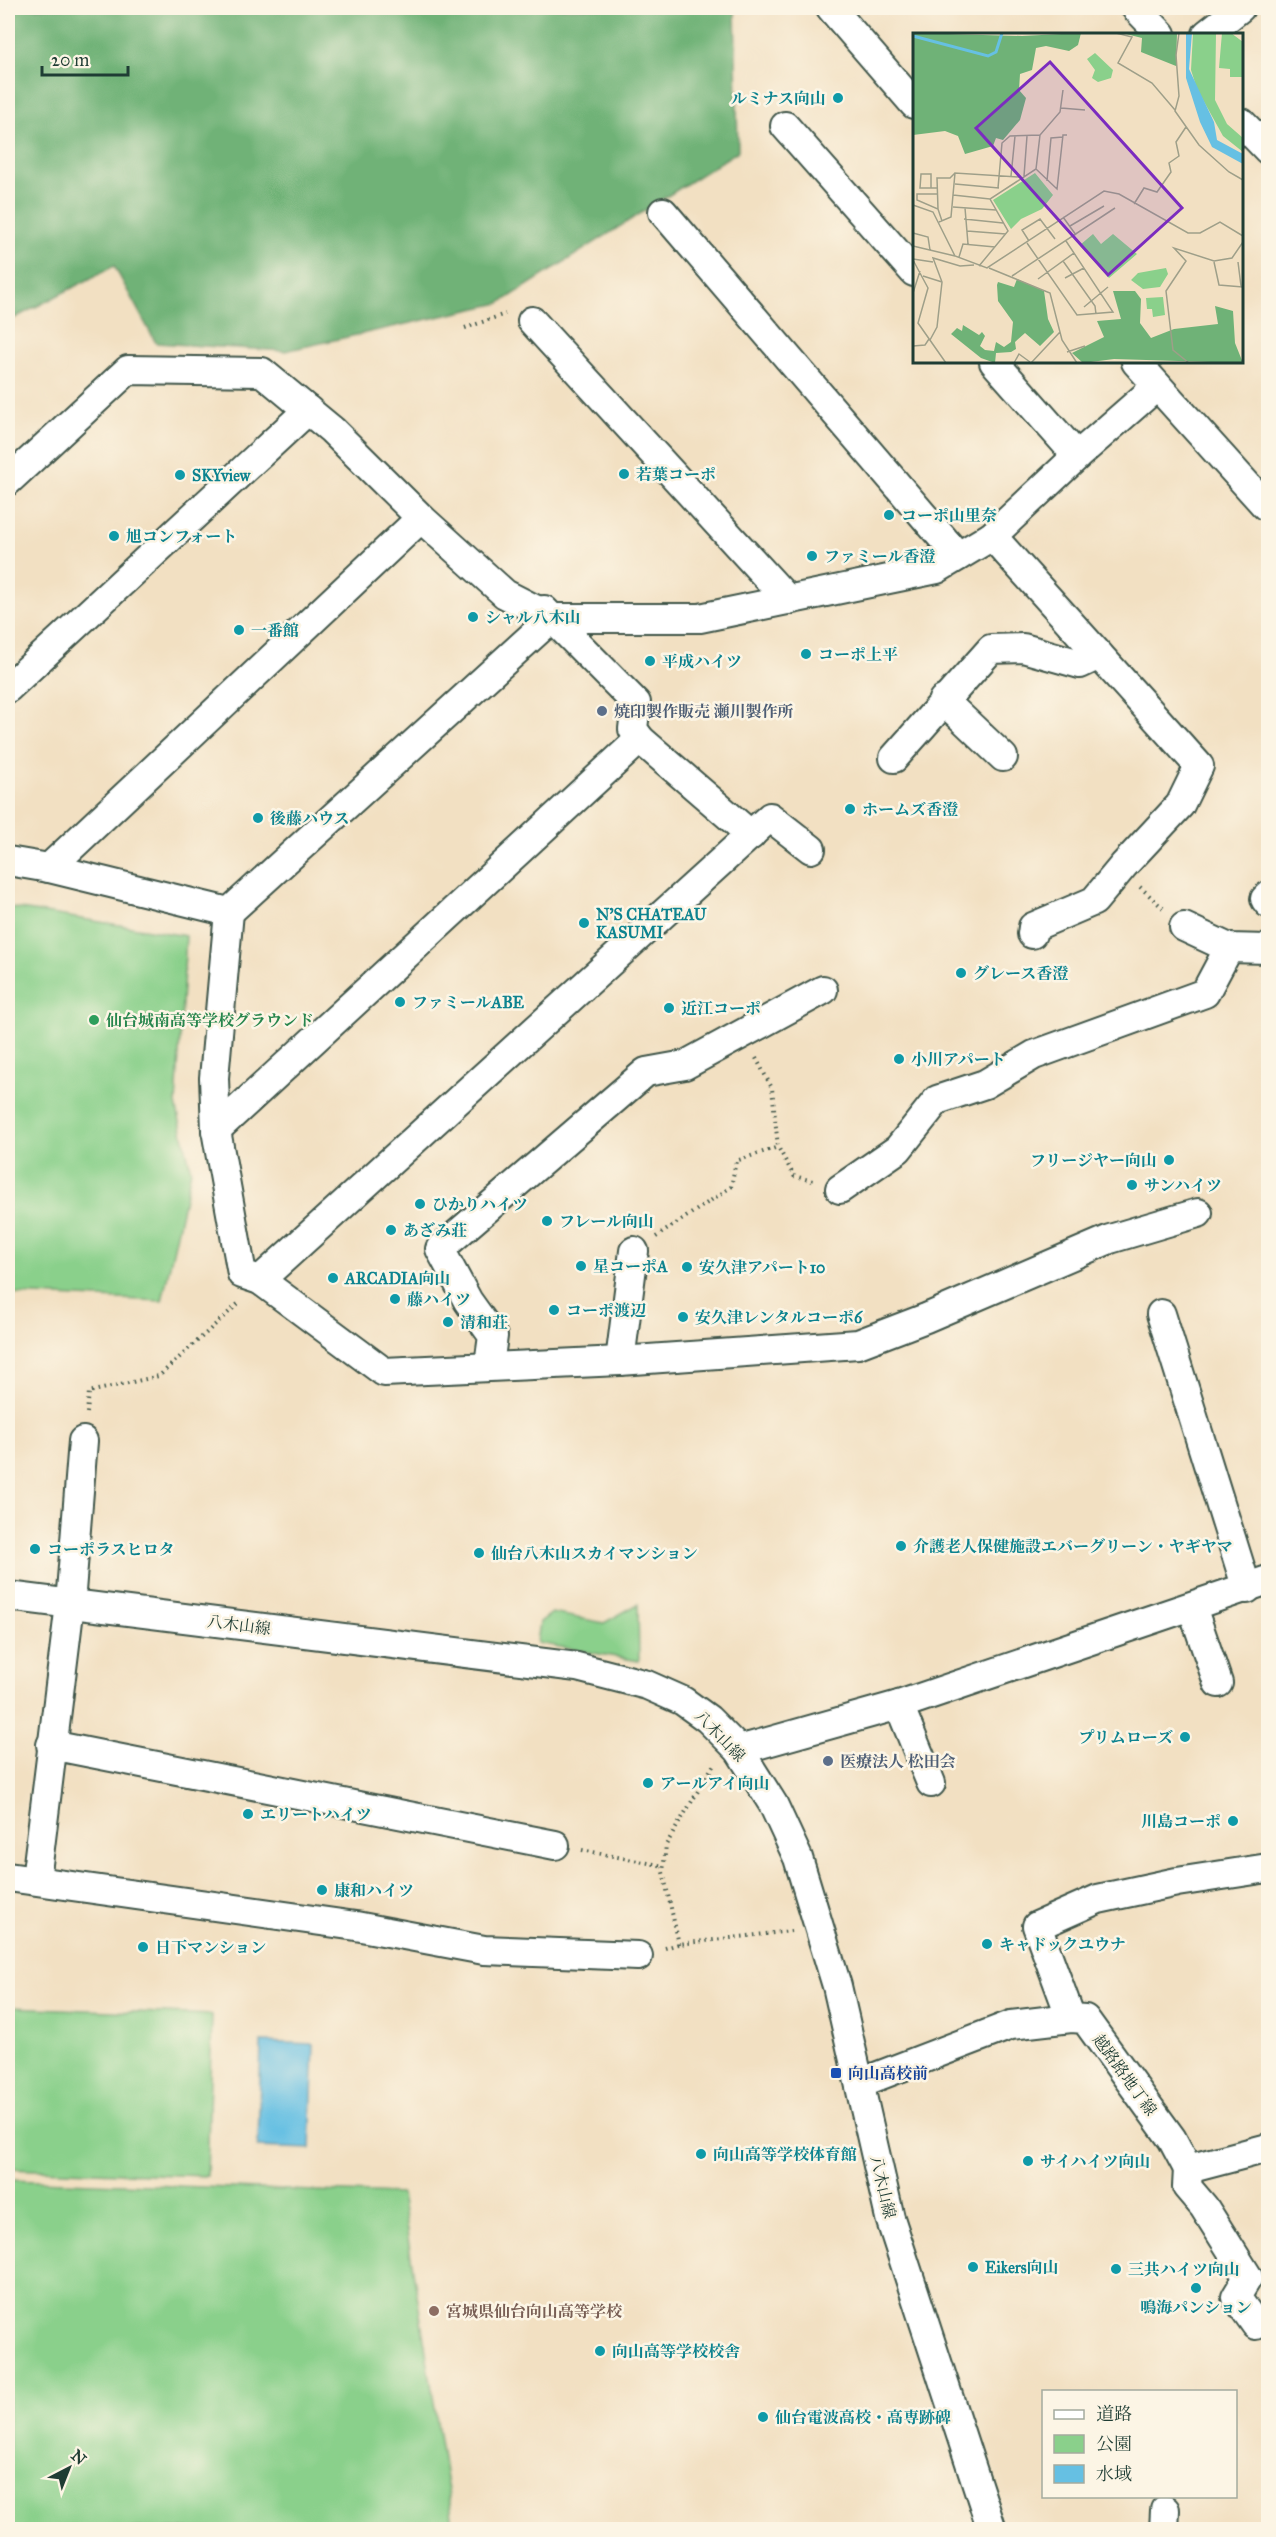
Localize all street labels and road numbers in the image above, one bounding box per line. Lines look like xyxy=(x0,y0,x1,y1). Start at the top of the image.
street label: 八木山線 xyxy=(206,1612,272,1638)
street label: 八木山線 xyxy=(691,1706,749,1766)
street label: 越路路地丁線 xyxy=(1089,2031,1161,2119)
street label: 八木山線 xyxy=(867,2154,899,2220)

